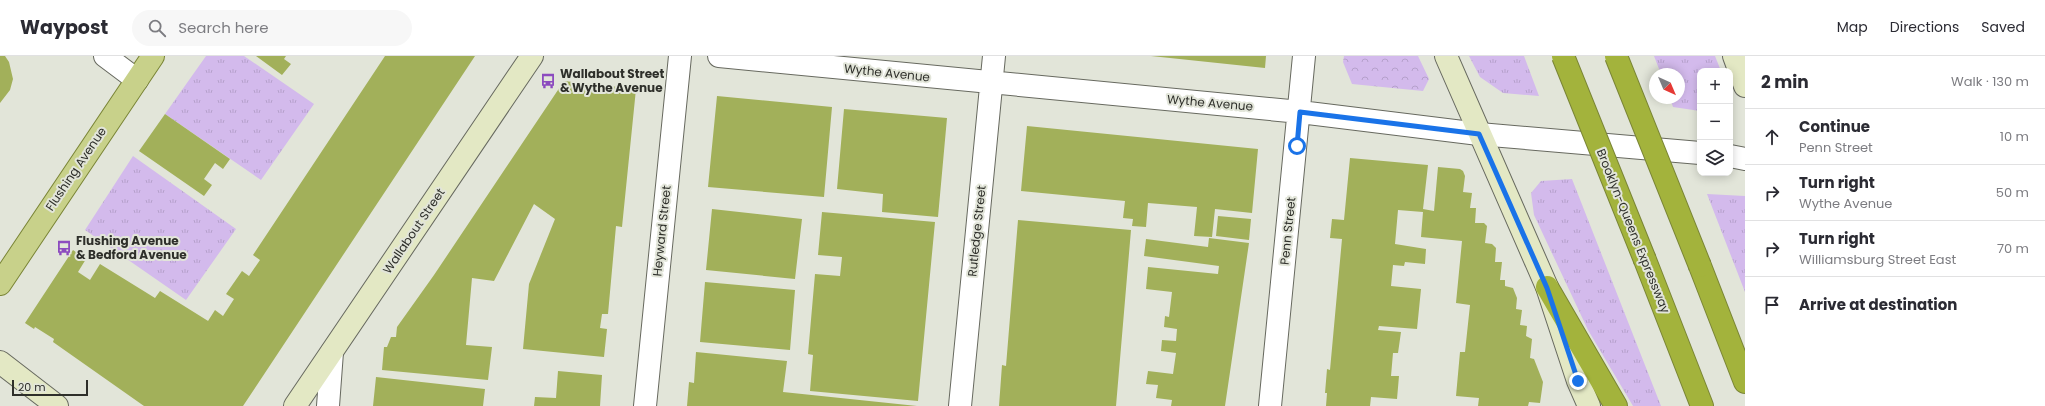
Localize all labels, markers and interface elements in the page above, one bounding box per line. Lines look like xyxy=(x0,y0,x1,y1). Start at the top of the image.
search box xyxy=(132,10,412,46)
text: Waypost xyxy=(20,14,108,41)
icon: search xyxy=(146,17,168,39)
text: Search here xyxy=(178,17,269,38)
text: Map xyxy=(1837,17,1868,37)
text: Directions xyxy=(1890,17,1959,37)
text: Saved xyxy=(1981,17,2025,37)
street label: Wythe Avenue xyxy=(843,60,931,85)
place label: Wallabout Street & Wythe Avenue xyxy=(560,65,664,96)
north arrow xyxy=(1649,68,1685,104)
map controls xyxy=(1697,68,1733,176)
button: + xyxy=(1697,68,1733,104)
text: 2 min xyxy=(1761,70,1809,94)
bus stop icon: Wallabout Street & Wythe Avenue xyxy=(539,72,557,90)
text: Walk · 130 m xyxy=(1951,72,2029,91)
street label: Wythe Avenue xyxy=(1166,90,1254,115)
button: − xyxy=(1697,104,1733,140)
text: Continue xyxy=(1799,116,1870,137)
street label: Flushing Avenue xyxy=(41,123,110,214)
icon: ahead xyxy=(1761,126,1783,148)
text: 10 m xyxy=(2000,127,2029,146)
route start xyxy=(1288,137,1306,155)
text: Penn Street xyxy=(1799,138,1873,157)
button: layers xyxy=(1697,140,1733,176)
street label: Brooklyn-Queens Expressway xyxy=(1593,146,1674,316)
text: Turn right xyxy=(1799,172,1875,193)
icon: right xyxy=(1761,182,1783,204)
text: 50 m xyxy=(1996,183,2029,202)
street label: Rutledge Street xyxy=(963,184,990,277)
street label: Wallabout Street xyxy=(379,185,449,277)
street label: Heyward Street xyxy=(648,185,675,277)
text: Wythe Avenue xyxy=(1799,194,1892,213)
street label: Penn Street xyxy=(1275,196,1300,266)
text: Turn right xyxy=(1799,228,1875,249)
place label: Flushing Avenue & Bedford Avenue xyxy=(76,232,187,263)
icon: right xyxy=(1761,238,1783,260)
bus stop icon: Flushing Avenue & Bedford Avenue xyxy=(55,239,73,257)
text: 70 m xyxy=(1997,239,2029,258)
text: Williamsburg Street East xyxy=(1799,250,1956,269)
icon: arrive xyxy=(1761,294,1783,316)
text: Arrive at destination xyxy=(1799,294,1957,315)
route end xyxy=(1569,372,1587,390)
scale bar xyxy=(12,378,88,397)
text: 20 m xyxy=(18,379,46,395)

